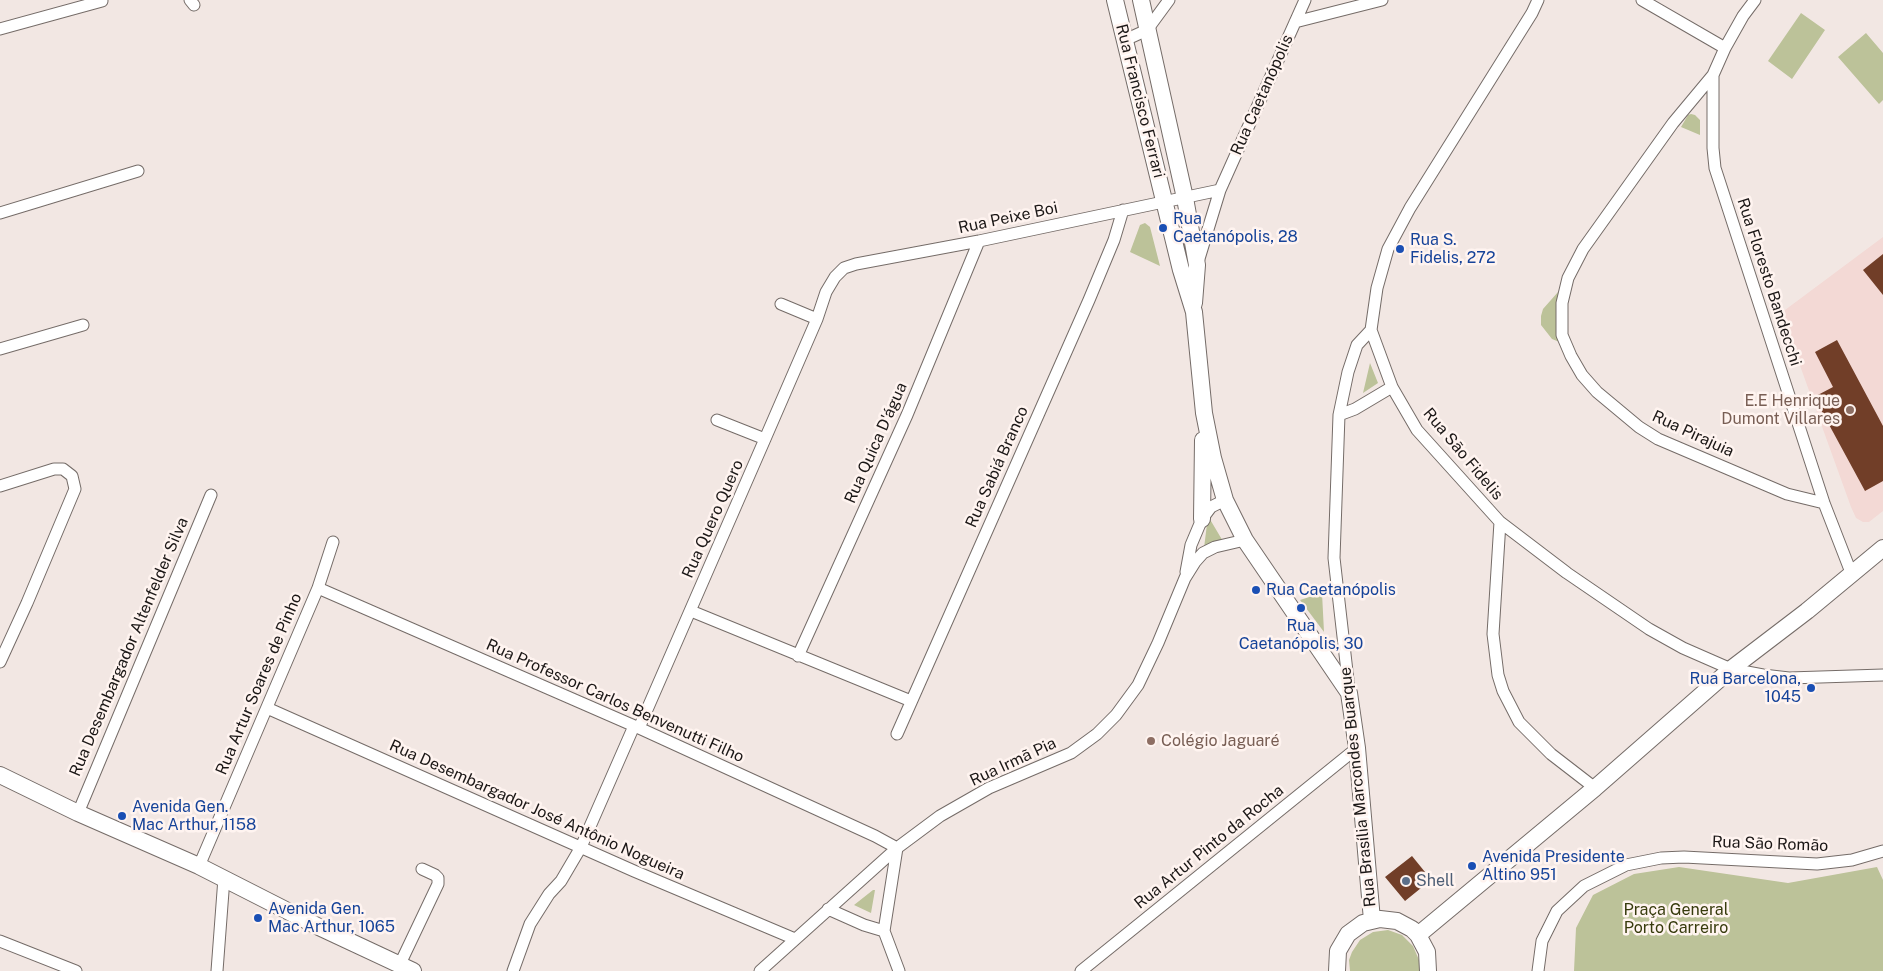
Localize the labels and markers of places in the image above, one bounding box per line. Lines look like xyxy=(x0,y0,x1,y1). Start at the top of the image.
place label: Rua Caetanópolis, 28 xyxy=(1173,209,1298,247)
marker: Rua Caetanópolis, 28 xyxy=(1157,222,1169,234)
place label: Rua S. Fidelis, 272 xyxy=(1410,230,1495,268)
marker: Rua S. Fidelis, 272 xyxy=(1394,243,1406,255)
place label: E.E Henrique Dumont Villares xyxy=(1721,391,1840,429)
marker: E.E Henrique Dumont Villares xyxy=(1844,404,1856,416)
place label: Rua Caetanópolis xyxy=(1266,580,1396,600)
marker: Rua Caetanópolis xyxy=(1250,584,1262,596)
marker: Rua Caetanópolis, 30 xyxy=(1295,602,1307,614)
place label: Rua Caetanópolis, 30 xyxy=(1239,616,1363,654)
place label: Rua Barcelona, 1045 xyxy=(1689,669,1801,707)
marker: Rua Barcelona, 1045 xyxy=(1805,682,1817,694)
place label: Colégio Jaguaré xyxy=(1161,731,1279,751)
marker: Colégio Jaguaré xyxy=(1145,735,1157,747)
place label: Avenida Gen. Mac Arthur, 1158 xyxy=(132,797,256,835)
marker: Avenida Gen. Mac Arthur, 1158 xyxy=(116,810,128,822)
place label: Avenida Presidente Altino 951 xyxy=(1482,847,1625,885)
marker: Avenida Presidente Altino 951 xyxy=(1466,860,1478,872)
place label: Shell xyxy=(1416,871,1454,891)
marker: Shell xyxy=(1400,875,1412,887)
place label: Avenida Gen. Mac Arthur, 1065 xyxy=(268,899,395,937)
marker: Avenida Gen. Mac Arthur, 1065 xyxy=(252,912,264,924)

